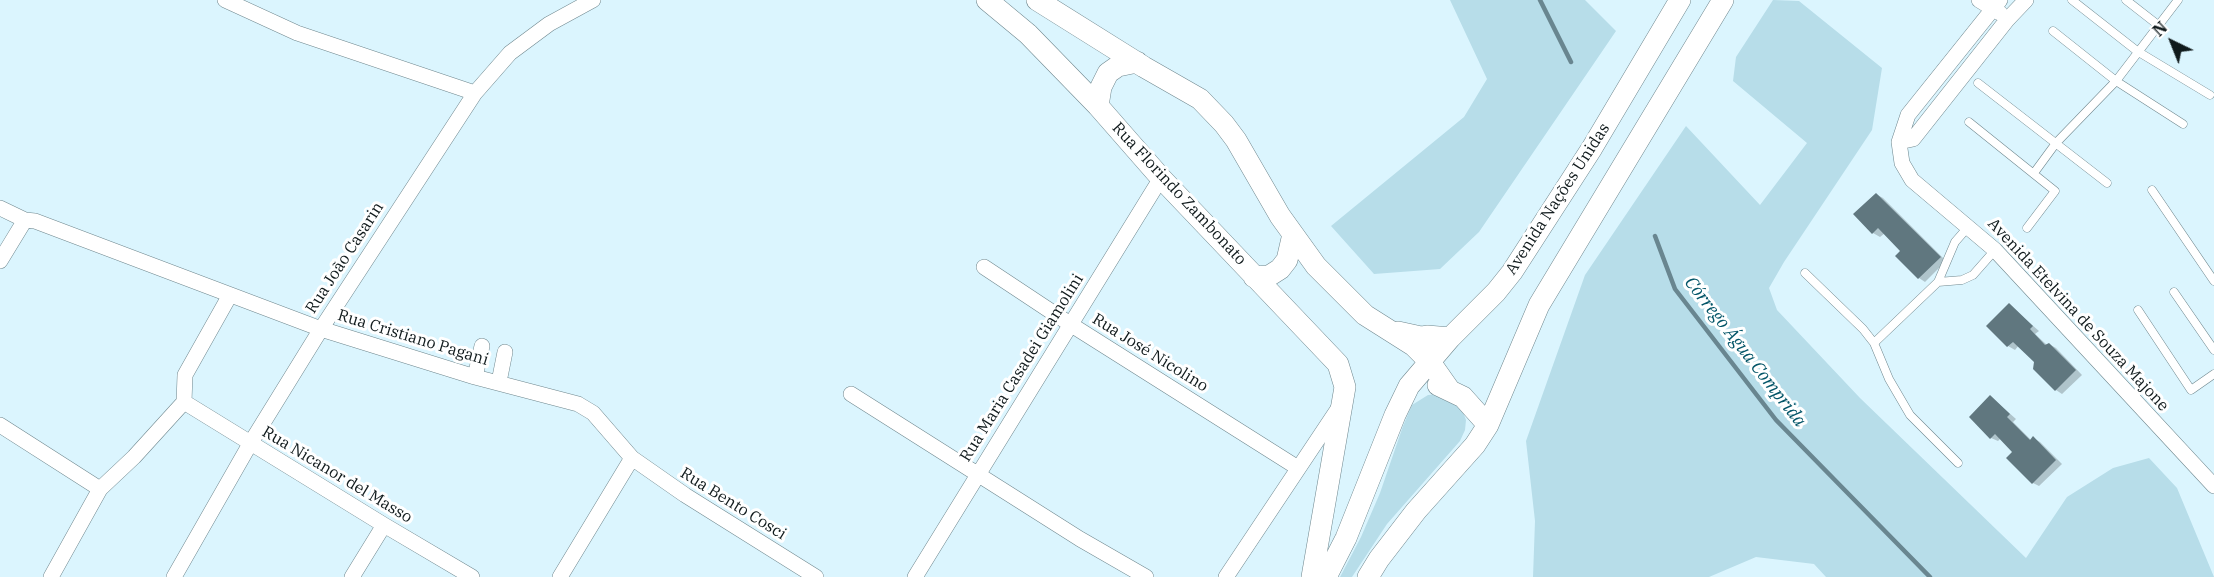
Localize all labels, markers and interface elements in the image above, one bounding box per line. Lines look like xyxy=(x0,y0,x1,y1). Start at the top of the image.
north arrow xyxy=(2142,12,2202,72)
text: N xyxy=(2148,17,2171,40)
street label: Rua Florindo Zambonato xyxy=(1108,119,1250,269)
street label: Avenida Nações Unidas xyxy=(1502,120,1614,278)
street label: Rua João Casarin xyxy=(302,199,388,317)
street label: Avenida Etelvina de Souza Majone xyxy=(1983,215,2173,415)
street label: Rua Maria Casadei Giamolini xyxy=(956,271,1088,465)
water label: Córrego Água Comprida xyxy=(1680,273,1810,431)
street label: Rua Cristiano Pagani xyxy=(335,306,491,370)
street label: Rua José Nicolino xyxy=(1089,310,1211,396)
street label: Rua Nicanor del Masso xyxy=(259,423,415,527)
street label: Rua Bento Cosci xyxy=(676,464,790,544)

